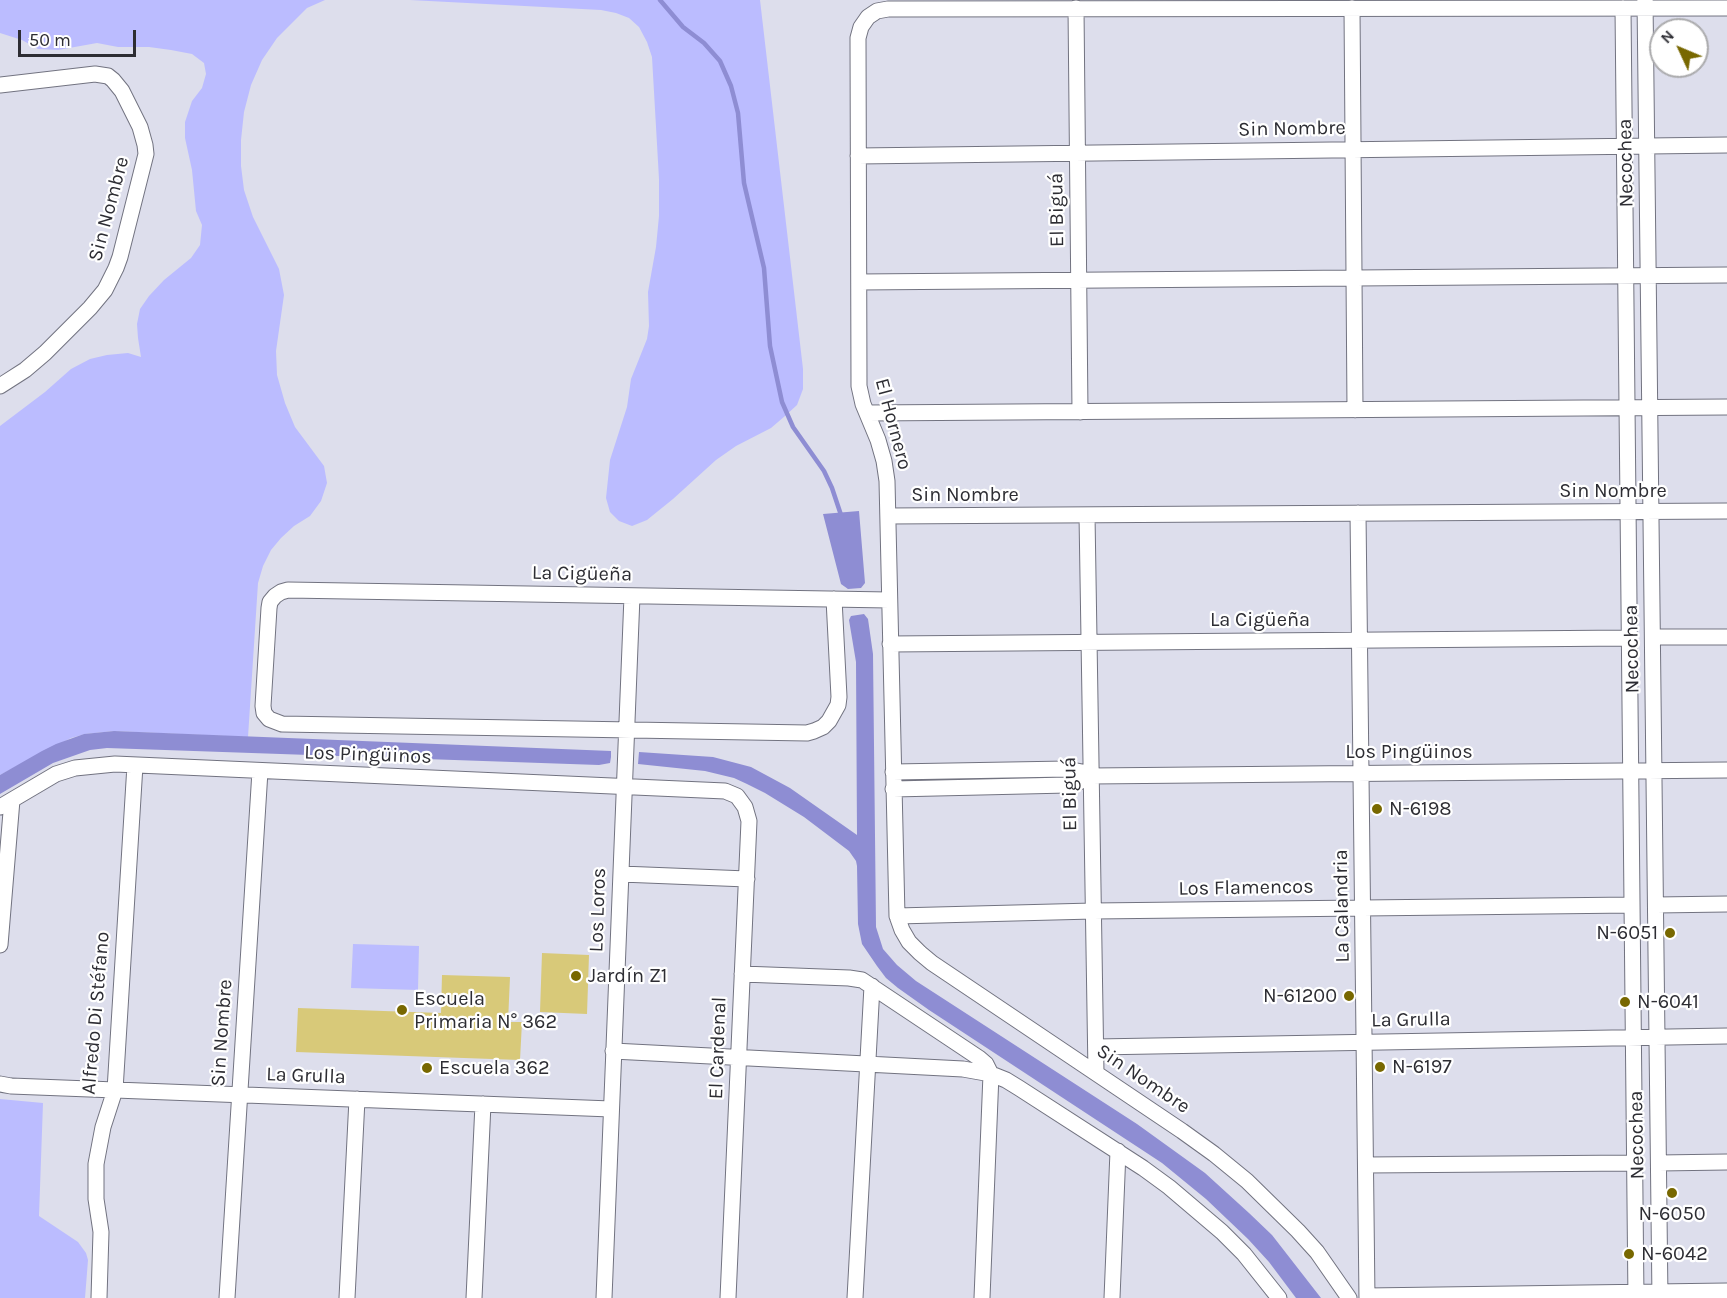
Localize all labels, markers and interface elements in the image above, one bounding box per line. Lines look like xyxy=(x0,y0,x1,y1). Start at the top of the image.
scale bar xyxy=(21,18,140,56)
north arrow xyxy=(1649,18,1709,78)
text: N xyxy=(1656,26,1678,47)
text: 50 m xyxy=(29,29,71,51)
street label: Sin Nombre xyxy=(1238,116,1346,142)
street label: Necochea xyxy=(1613,118,1639,208)
street label: Sin Nombre xyxy=(83,154,135,264)
street label: El Biguá xyxy=(1044,173,1070,247)
street label: El Hornero xyxy=(869,376,917,472)
street label: Sin Nombre xyxy=(1559,479,1667,503)
street label: Sin Nombre xyxy=(911,483,1019,507)
street label: La Cigüeña xyxy=(532,561,632,587)
street label: Necochea xyxy=(1619,604,1645,694)
street label: La Cigüeña xyxy=(1210,608,1310,632)
street label: Los Pingüinos xyxy=(1345,740,1473,764)
street label: Los Pingüinos xyxy=(304,741,432,769)
street label: El Biguá xyxy=(1057,757,1083,831)
place label: N-6198 xyxy=(1389,797,1452,821)
marker: N-6198 xyxy=(1370,802,1384,816)
street label: La Calandria xyxy=(1329,849,1355,963)
street label: Los Loros xyxy=(585,867,611,953)
street label: Los Flamencos xyxy=(1178,875,1314,901)
place label: N-6051 xyxy=(1596,921,1658,945)
marker: N-6051 xyxy=(1663,926,1677,940)
street label: Alfredo Di Stéfano xyxy=(77,930,115,1096)
place label: Jardín Z1 xyxy=(588,964,667,988)
marker: Jardín Z1 xyxy=(569,969,583,983)
street label: Sin Nombre xyxy=(206,979,238,1087)
place label: N-61200 xyxy=(1263,984,1337,1008)
place label: Escuela Primaria N° 362 xyxy=(414,987,557,1034)
marker: N-61200 xyxy=(1342,989,1356,1003)
place label: N-6041 xyxy=(1637,990,1699,1014)
marker: N-6041 xyxy=(1618,995,1632,1009)
street label: El Cardenal xyxy=(704,996,732,1100)
marker: Escuela Primaria N° 362 xyxy=(395,1003,409,1017)
street label: La Grulla xyxy=(1371,1007,1451,1033)
street label: Sin Nombre xyxy=(1092,1039,1194,1119)
place label: N-6197 xyxy=(1392,1055,1452,1079)
place label: Escuela 362 xyxy=(439,1056,550,1080)
marker: N-6197 xyxy=(1373,1060,1387,1074)
marker: Escuela 362 xyxy=(420,1061,434,1075)
street label: La Grulla xyxy=(266,1063,346,1089)
street label: Necochea xyxy=(1624,1090,1650,1180)
marker: N-6050 xyxy=(1665,1186,1679,1200)
place label: N-6050 xyxy=(1638,1202,1706,1226)
place label: N-6042 xyxy=(1641,1242,1708,1266)
marker: N-6042 xyxy=(1622,1247,1636,1261)

